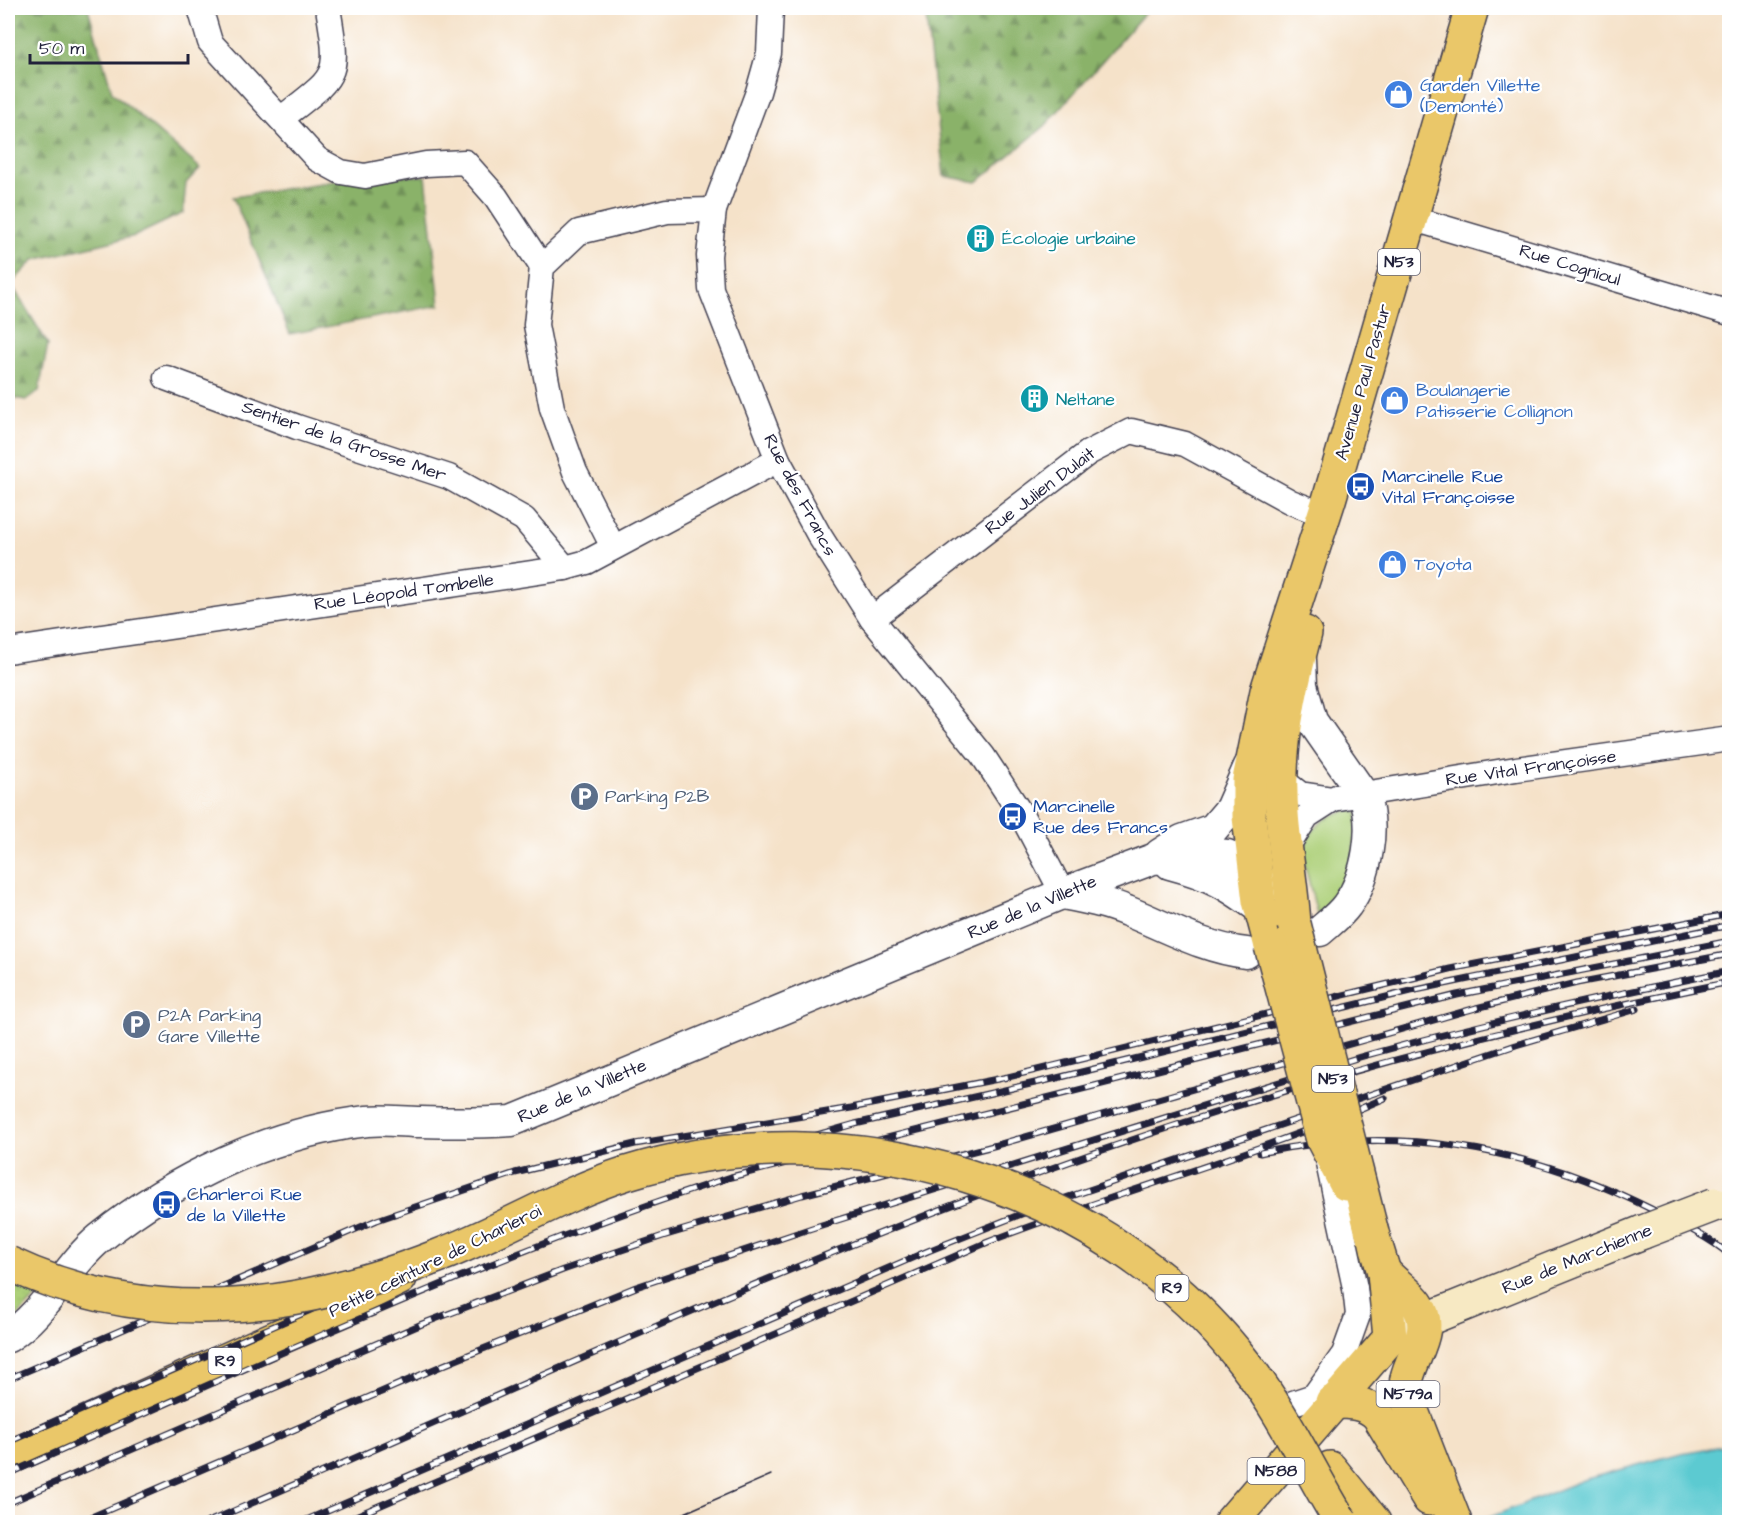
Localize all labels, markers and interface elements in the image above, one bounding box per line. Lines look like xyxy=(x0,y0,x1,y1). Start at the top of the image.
scale bar xyxy=(30,27,188,65)
text: 50 m xyxy=(39,36,84,61)
place label: Garden Villette (Demonté) xyxy=(1420,73,1541,119)
shop icon: Garden Villette (Demonté) xyxy=(1383,79,1415,111)
building icon: Écologie urbaine xyxy=(965,222,997,254)
place label: Écologie urbaine xyxy=(1002,226,1136,252)
street label: Rue Cognioul xyxy=(1516,238,1624,293)
road number: N53 xyxy=(1378,249,1420,275)
street label: Avenue Paul Pastur xyxy=(1329,301,1397,463)
place label: Boulangerie Patisserie Collignon xyxy=(1416,378,1573,425)
building icon: Neltane xyxy=(1019,383,1051,415)
shop icon: Boulangerie Patisserie Collignon xyxy=(1379,384,1411,416)
place label: Neltane xyxy=(1056,387,1115,412)
street label: Sentier de la Grosse Mer xyxy=(238,394,450,488)
street label: Rue des Francs xyxy=(757,429,843,561)
street label: Rue Julien Dulait xyxy=(980,441,1101,541)
place label: Marcinelle Rue Vital Françoisse xyxy=(1382,464,1515,510)
bus stop icon: Marcinelle Rue Vital Françoisse xyxy=(1345,470,1377,502)
shop icon: Toyota xyxy=(1377,548,1409,580)
place label: Toyota xyxy=(1414,552,1472,578)
street label: Rue Léopold Tombelle xyxy=(313,567,496,617)
street label: Rue Vital Françoisse xyxy=(1444,744,1618,792)
parking icon: Parking P2B xyxy=(568,780,600,812)
place label: Parking P2B xyxy=(605,784,710,810)
place label: Marcinelle Rue des Francs xyxy=(1033,794,1168,840)
bus stop icon: Marcinelle Rue des Francs xyxy=(996,800,1028,832)
street label: Rue de la Villette xyxy=(964,868,1101,945)
place label: P2A Parking Gare Villette xyxy=(158,1003,261,1049)
parking icon: P2A Parking Gare Villette xyxy=(121,1009,153,1041)
street label: Rue de la Villette xyxy=(514,1052,651,1129)
road number: N53 xyxy=(1312,1066,1354,1092)
place label: Charleroi Rue de la Villette xyxy=(187,1182,302,1228)
bus stop icon: Charleroi Rue de la Villette xyxy=(150,1188,182,1220)
street label: Petite ceinture de Charleroi xyxy=(324,1198,546,1323)
street label: Rue de Marchienne xyxy=(1498,1217,1656,1300)
road number: R9 xyxy=(1156,1275,1188,1301)
road number: R9 xyxy=(208,1348,242,1374)
road number: N579a xyxy=(1376,1381,1440,1407)
road number: N588 xyxy=(1248,1458,1304,1484)

